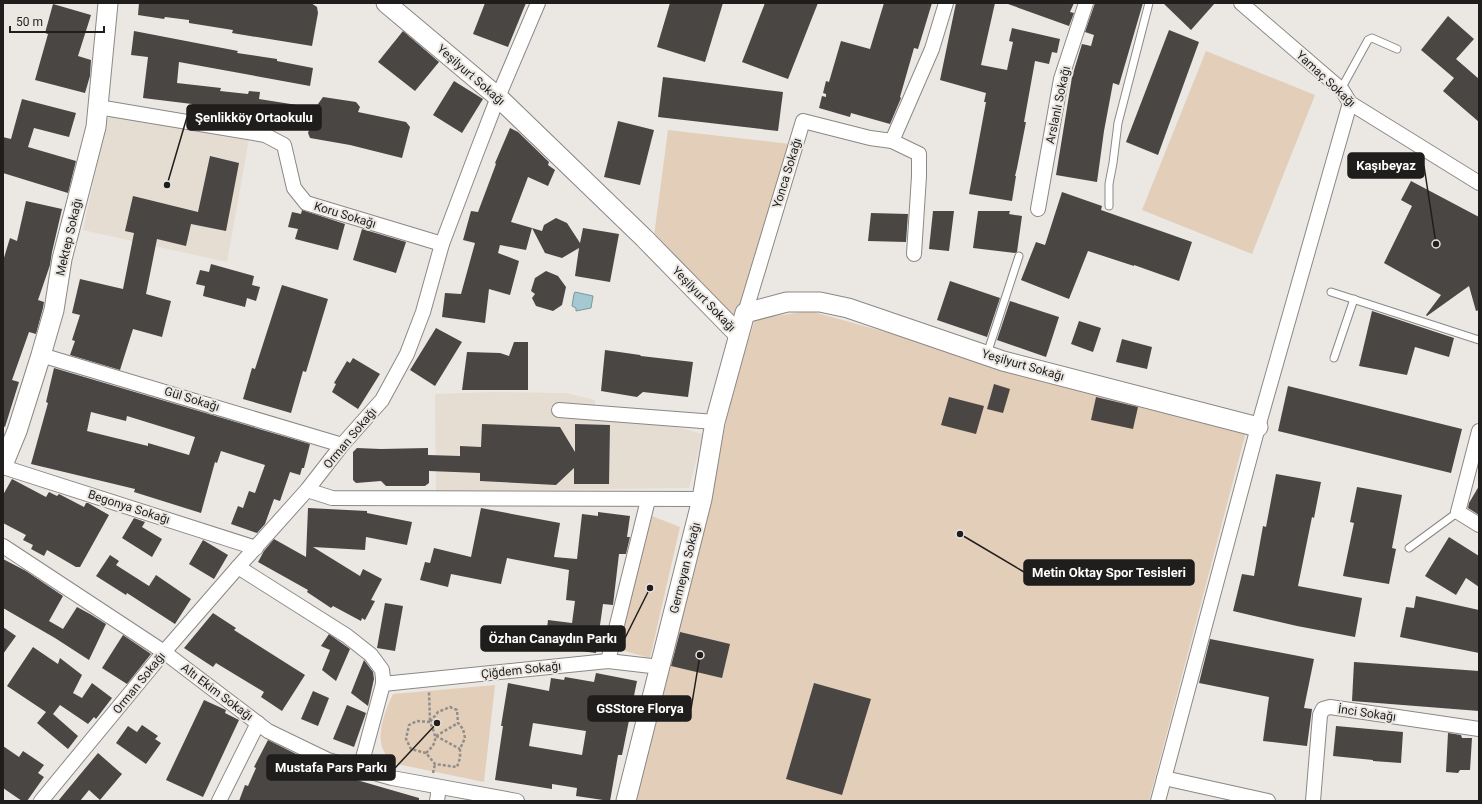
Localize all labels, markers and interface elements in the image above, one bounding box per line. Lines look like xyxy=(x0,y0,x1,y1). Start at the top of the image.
scale bar xyxy=(10,8,104,34)
text: 50 m xyxy=(16,15,43,29)
street label: Yeşilyurt Sokağı xyxy=(434,42,508,108)
street label: Yamaç Sokağı xyxy=(1293,48,1359,110)
street label: Arslanlı Sokağı xyxy=(1043,65,1073,145)
callout: Şenlikköy Ortaokulu xyxy=(187,105,321,130)
text: Şenlikköy Ortaokulu xyxy=(195,110,313,125)
street label: Yonca Sokağı xyxy=(770,136,804,210)
callout: Kaşıbeyaz xyxy=(1348,153,1424,178)
text: Kaşıbeyaz xyxy=(1356,158,1416,173)
street label: Mektep Sokağı xyxy=(53,197,85,277)
street label: Koru Sokağı xyxy=(312,199,378,231)
street label: Yeşilyurt Sokağı xyxy=(669,264,739,334)
street label: Yeşilyurt Sokağı xyxy=(980,347,1066,383)
street label: Gül Sokağı xyxy=(163,384,221,414)
street label: Orman Sokağı xyxy=(320,405,380,471)
street label: Begonya Sokağı xyxy=(86,487,172,527)
street label: Germeyan Sokağı xyxy=(667,521,703,615)
callout: Metin Oktay Spor Tesisleri xyxy=(1024,560,1194,585)
text: Metin Oktay Spor Tesisleri xyxy=(1032,565,1186,580)
callout: Özhan Canaydın Parkı xyxy=(481,626,625,651)
text: Özhan Canaydın Parkı xyxy=(489,631,617,646)
street label: Orman Sokağı xyxy=(110,649,168,717)
street label: Çiğdem Sokağı xyxy=(480,659,562,681)
street label: Altı Ekim Sokağı xyxy=(178,660,256,724)
callout: GSStore Florya xyxy=(588,696,691,721)
text: GSStore Florya xyxy=(596,701,684,716)
street label: İnci Sokağı xyxy=(1337,701,1397,724)
callout: Mustafa Pars Parkı xyxy=(267,755,395,780)
text: Mustafa Pars Parkı xyxy=(275,760,387,775)

